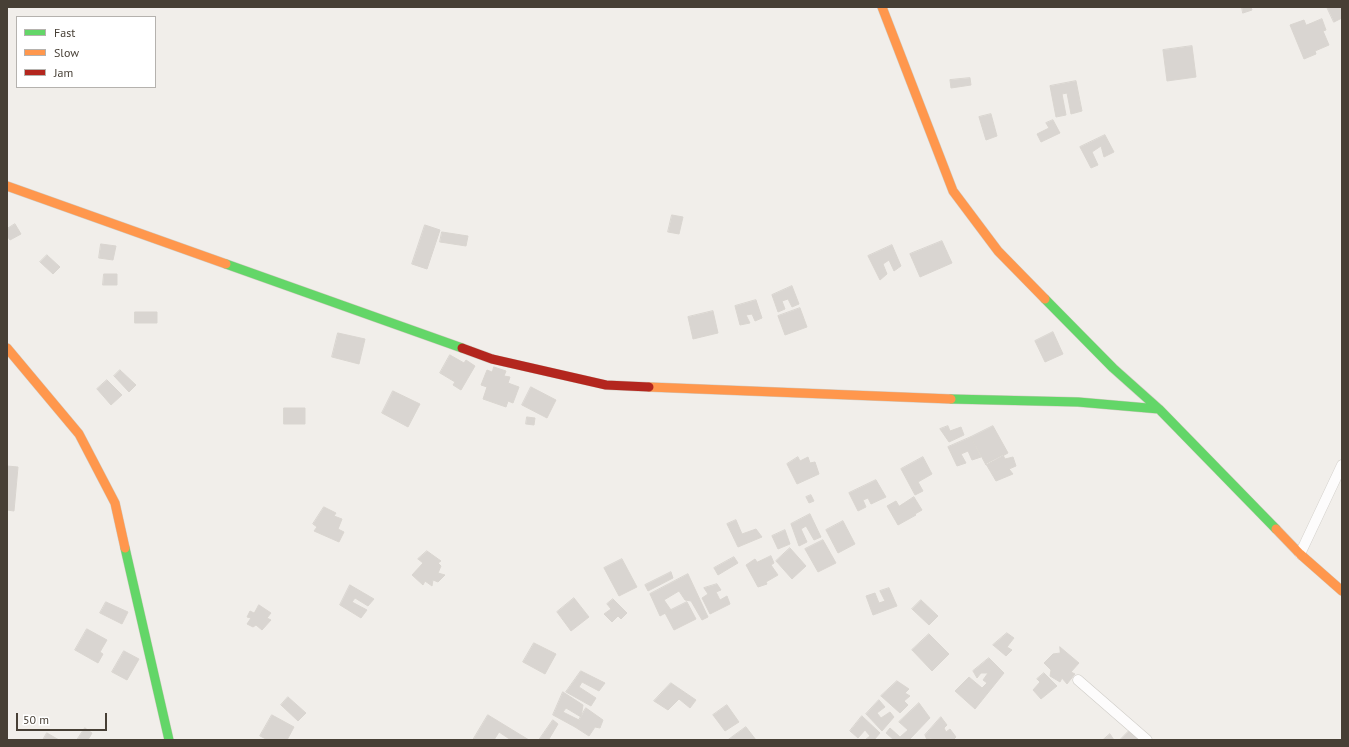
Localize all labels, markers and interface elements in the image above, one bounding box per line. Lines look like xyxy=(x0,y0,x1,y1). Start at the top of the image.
legend xyxy=(16,16,156,88)
text: Fast xyxy=(54,25,75,40)
text: Slow xyxy=(54,45,79,60)
text: Jam xyxy=(54,65,73,80)
scale bar xyxy=(18,705,109,731)
text: 50 m xyxy=(23,712,49,727)

